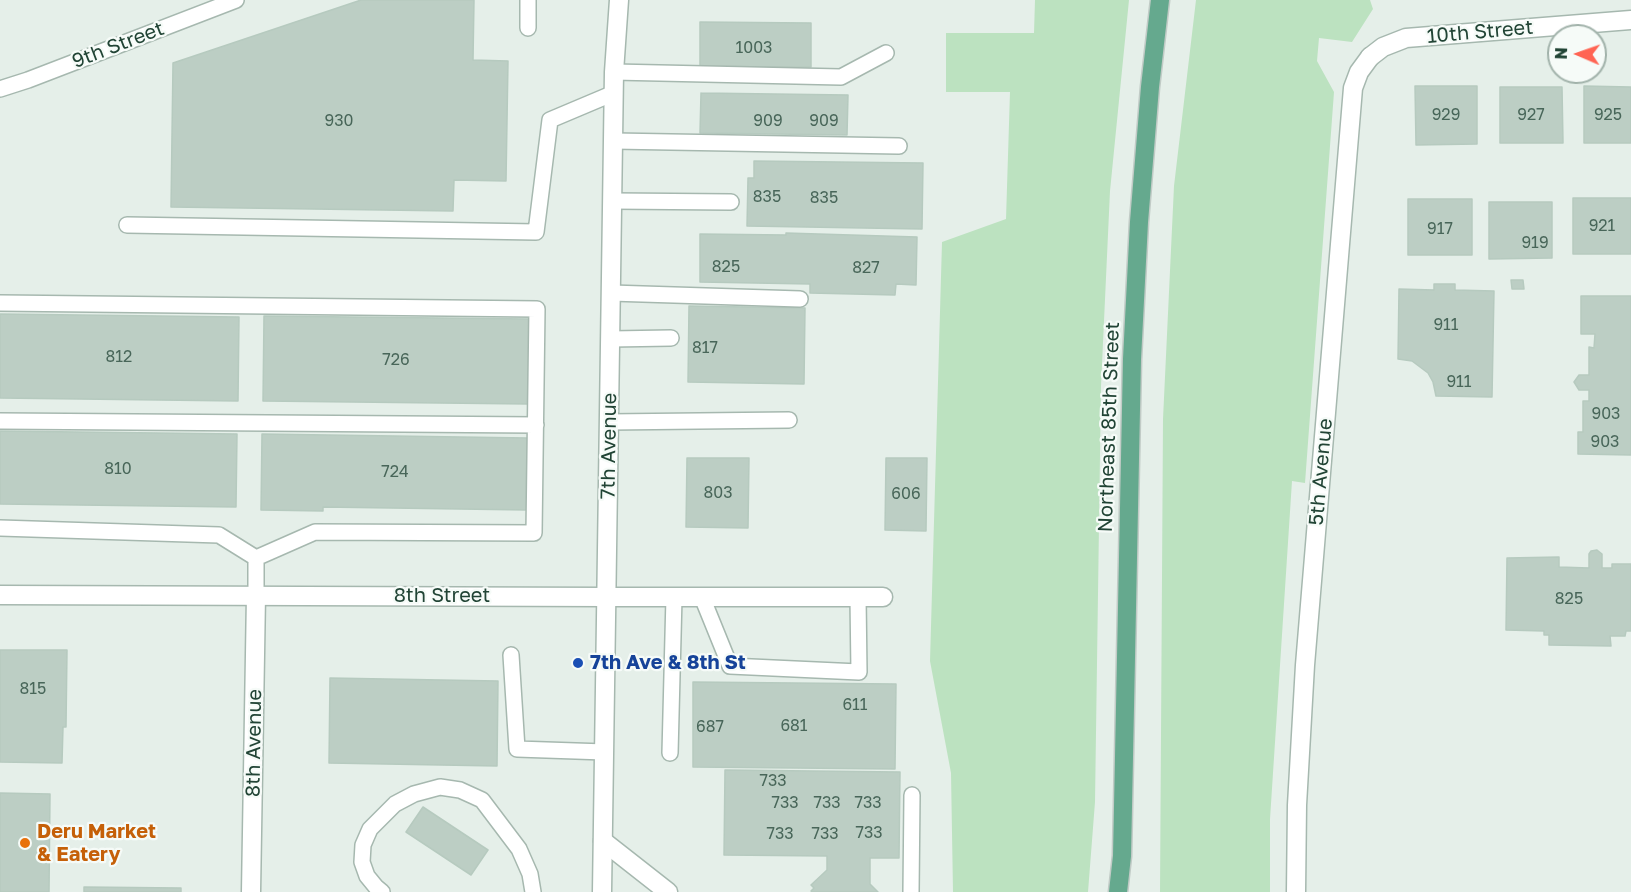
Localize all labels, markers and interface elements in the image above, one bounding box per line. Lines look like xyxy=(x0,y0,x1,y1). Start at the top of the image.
street label: 10th Street xyxy=(1426,15,1534,49)
street label: 9th Street xyxy=(69,16,167,74)
north arrow xyxy=(1547,24,1607,84)
house number: 1003 xyxy=(736,38,772,58)
text: N xyxy=(1551,47,1571,60)
house number: 929 xyxy=(1432,105,1460,125)
house number: 927 xyxy=(1517,105,1545,125)
house number: 925 xyxy=(1594,105,1622,125)
house number: 930 xyxy=(325,111,353,131)
house number: 909 xyxy=(753,111,783,131)
house number: 909 xyxy=(809,111,839,131)
house number: 835 xyxy=(753,187,781,207)
house number: 835 xyxy=(810,188,838,208)
house number: 921 xyxy=(1589,216,1615,236)
house number: 917 xyxy=(1427,219,1453,239)
house number: 919 xyxy=(1521,233,1549,253)
house number: 825 xyxy=(712,257,740,277)
house number: 827 xyxy=(852,258,880,278)
house number: 911 xyxy=(1433,315,1459,335)
street label: Northeast 85th Street xyxy=(1093,321,1125,533)
house number: 817 xyxy=(692,338,718,358)
house number: 812 xyxy=(106,347,132,367)
house number: 726 xyxy=(382,350,410,370)
house number: 911 xyxy=(1446,372,1472,392)
street label: 7th Avenue xyxy=(596,393,622,499)
house number: 903 xyxy=(1592,404,1620,424)
street label: 5th Avenue xyxy=(1304,417,1338,527)
house number: 903 xyxy=(1591,432,1619,452)
house number: 810 xyxy=(104,459,132,479)
house number: 724 xyxy=(381,462,409,482)
house number: 803 xyxy=(703,483,733,503)
house number: 606 xyxy=(891,484,921,504)
street label: 8th Street xyxy=(394,584,490,608)
house number: 825 xyxy=(1555,589,1583,609)
place label: 7th Ave & 8th St xyxy=(590,651,746,675)
marker: 7th Ave & 8th St xyxy=(571,656,585,670)
house number: 815 xyxy=(20,679,46,699)
street label: 8th Avenue xyxy=(241,689,267,797)
house number: 611 xyxy=(842,695,868,715)
house number: 681 xyxy=(780,716,808,736)
house number: 687 xyxy=(696,717,724,737)
house number: 733 xyxy=(759,771,787,791)
house number: 733 xyxy=(771,793,799,813)
house number: 733 xyxy=(813,793,841,813)
house number: 733 xyxy=(854,793,882,813)
place label: Deru Market & Eatery xyxy=(37,820,156,867)
house number: 733 xyxy=(855,823,883,843)
house number: 733 xyxy=(766,824,794,844)
house number: 733 xyxy=(811,824,839,844)
marker: Deru Market & Eatery xyxy=(18,836,32,850)

